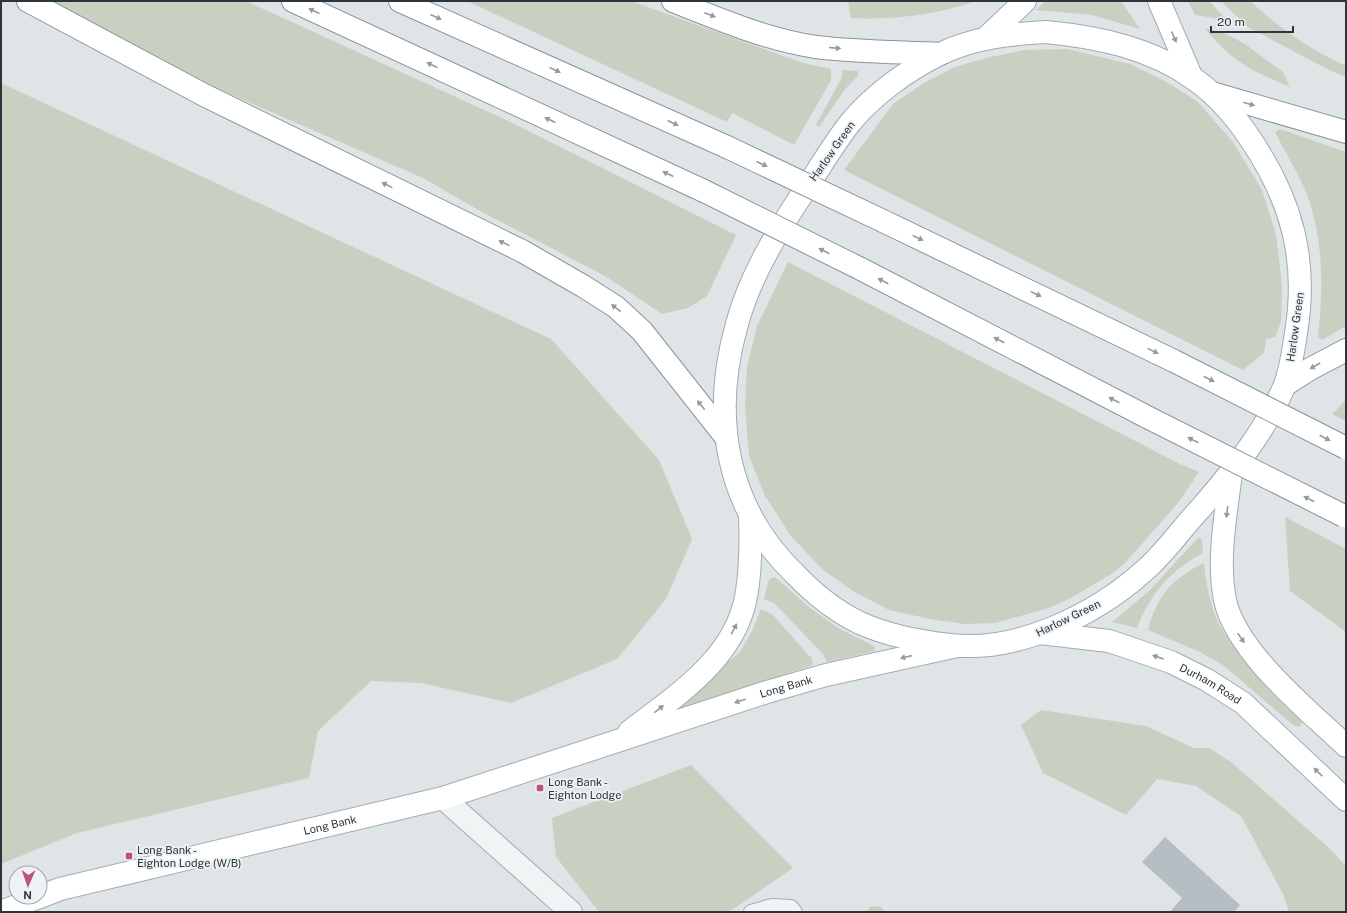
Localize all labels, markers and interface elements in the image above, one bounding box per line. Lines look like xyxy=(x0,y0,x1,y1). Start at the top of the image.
one-way arrow xyxy=(309,8,320,14)
scale bar xyxy=(1211,8,1293,34)
one-way arrow xyxy=(704,13,716,19)
one-way arrow xyxy=(430,14,442,20)
text: 20 m xyxy=(1217,15,1245,29)
one-way arrow xyxy=(1171,32,1177,43)
one-way arrow xyxy=(829,45,841,52)
one-way arrow xyxy=(427,62,438,68)
one-way arrow xyxy=(549,67,560,73)
one-way arrow xyxy=(1243,101,1255,107)
one-way arrow xyxy=(545,117,556,123)
street label: Harlow Green xyxy=(807,119,857,183)
one-way arrow xyxy=(668,120,679,126)
one-way arrow xyxy=(756,161,767,167)
one-way arrow xyxy=(663,171,674,177)
one-way arrow xyxy=(381,182,393,188)
one-way arrow xyxy=(913,235,924,241)
one-way arrow xyxy=(498,240,510,246)
one-way arrow xyxy=(818,248,830,254)
one-way arrow xyxy=(877,278,889,284)
one-way arrow xyxy=(1030,291,1041,298)
street label: Harlow Green xyxy=(1284,291,1306,363)
one-way arrow xyxy=(610,304,621,312)
one-way arrow xyxy=(993,337,1005,344)
one-way arrow xyxy=(1147,348,1158,354)
one-way arrow xyxy=(1309,363,1321,370)
one-way arrow xyxy=(1203,376,1215,382)
one-way arrow xyxy=(1109,397,1120,403)
one-way arrow xyxy=(697,400,706,411)
one-way arrow xyxy=(1319,435,1331,441)
one-way arrow xyxy=(1187,437,1199,443)
one-way arrow xyxy=(1303,495,1315,502)
one-way arrow xyxy=(1224,506,1230,518)
street label: Harlow Green xyxy=(1034,597,1102,639)
one-way arrow xyxy=(731,623,738,635)
one-way arrow xyxy=(1237,633,1245,643)
one-way arrow xyxy=(1151,653,1163,659)
one-way arrow xyxy=(900,655,912,661)
street label: Durham Road xyxy=(1178,661,1243,706)
street label: Long Bank xyxy=(758,673,814,700)
one-way arrow xyxy=(733,698,745,704)
one-way arrow xyxy=(654,704,665,713)
one-way arrow xyxy=(1313,767,1323,777)
place label: Long Bank - Eighton Lodge xyxy=(548,776,622,801)
marker: Long Bank - Eighton Lodge xyxy=(535,783,545,793)
street label: Long Bank xyxy=(302,813,358,837)
place label: Long Bank - Eighton Lodge (W/B) xyxy=(137,844,241,869)
marker: Long Bank - Eighton Lodge (W/B) xyxy=(124,851,134,861)
north arrow xyxy=(8,865,48,905)
text: N xyxy=(23,889,32,901)

